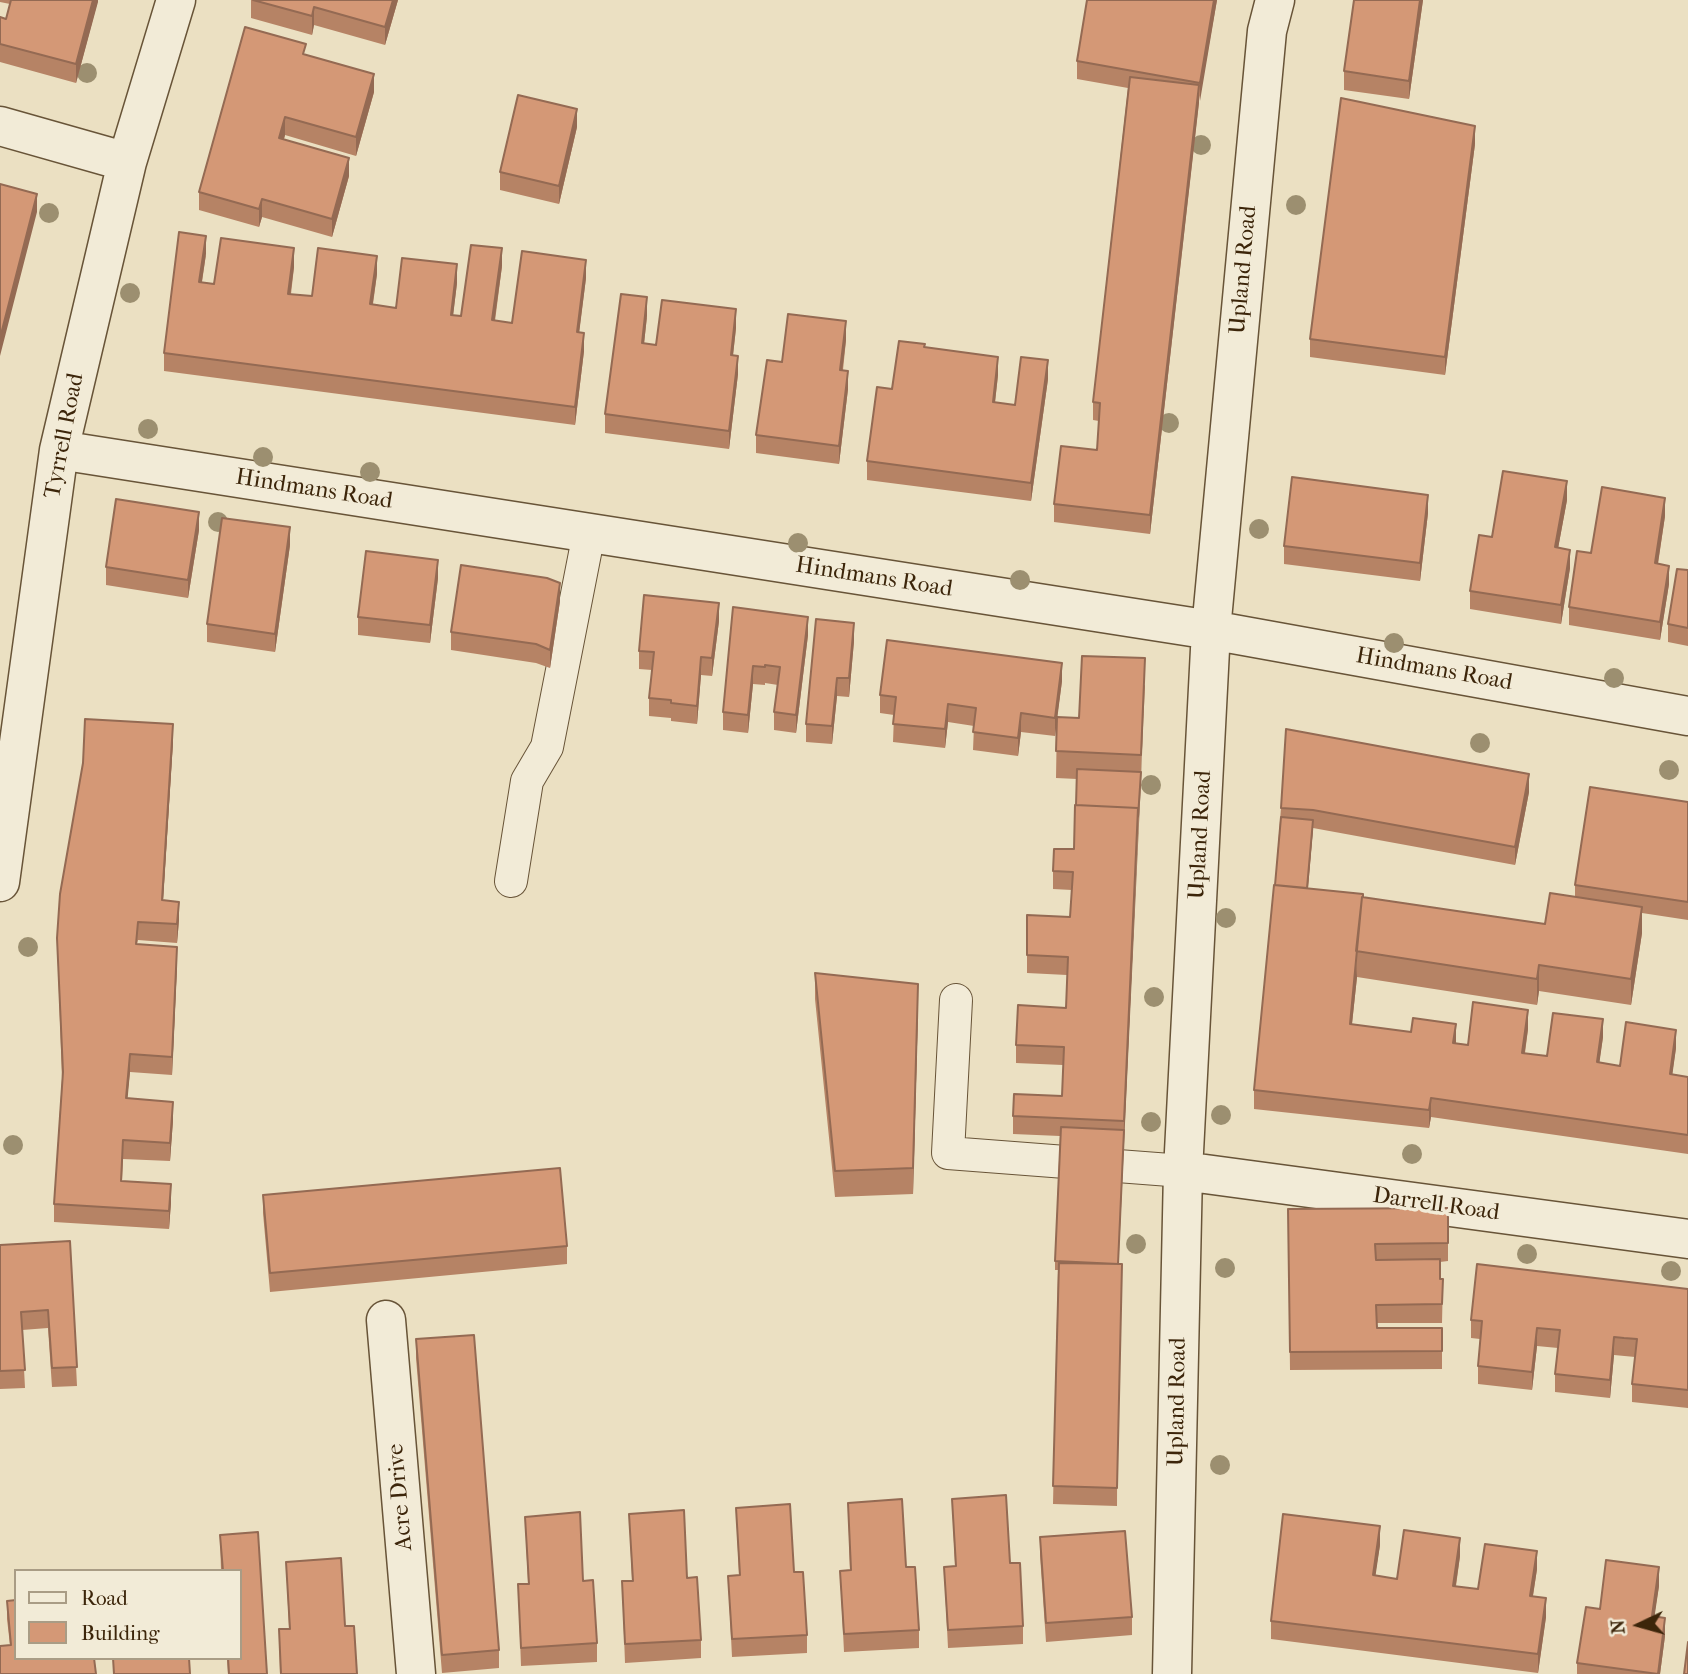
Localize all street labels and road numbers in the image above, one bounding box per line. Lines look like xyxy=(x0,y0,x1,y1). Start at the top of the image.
street label: Upland Road xyxy=(1225,205,1263,335)
street label: Tyrrell Road xyxy=(39,371,91,501)
street label: Hindmans Road xyxy=(234,464,394,516)
street label: Hindmans Road xyxy=(794,552,954,604)
street label: Hindmans Road xyxy=(1354,643,1514,697)
street label: Upland Road xyxy=(1184,770,1218,900)
street label: Darrell Road xyxy=(1371,1182,1501,1228)
street label: Upland Road xyxy=(1163,1337,1193,1467)
street label: Acre Drive xyxy=(383,1442,419,1552)

